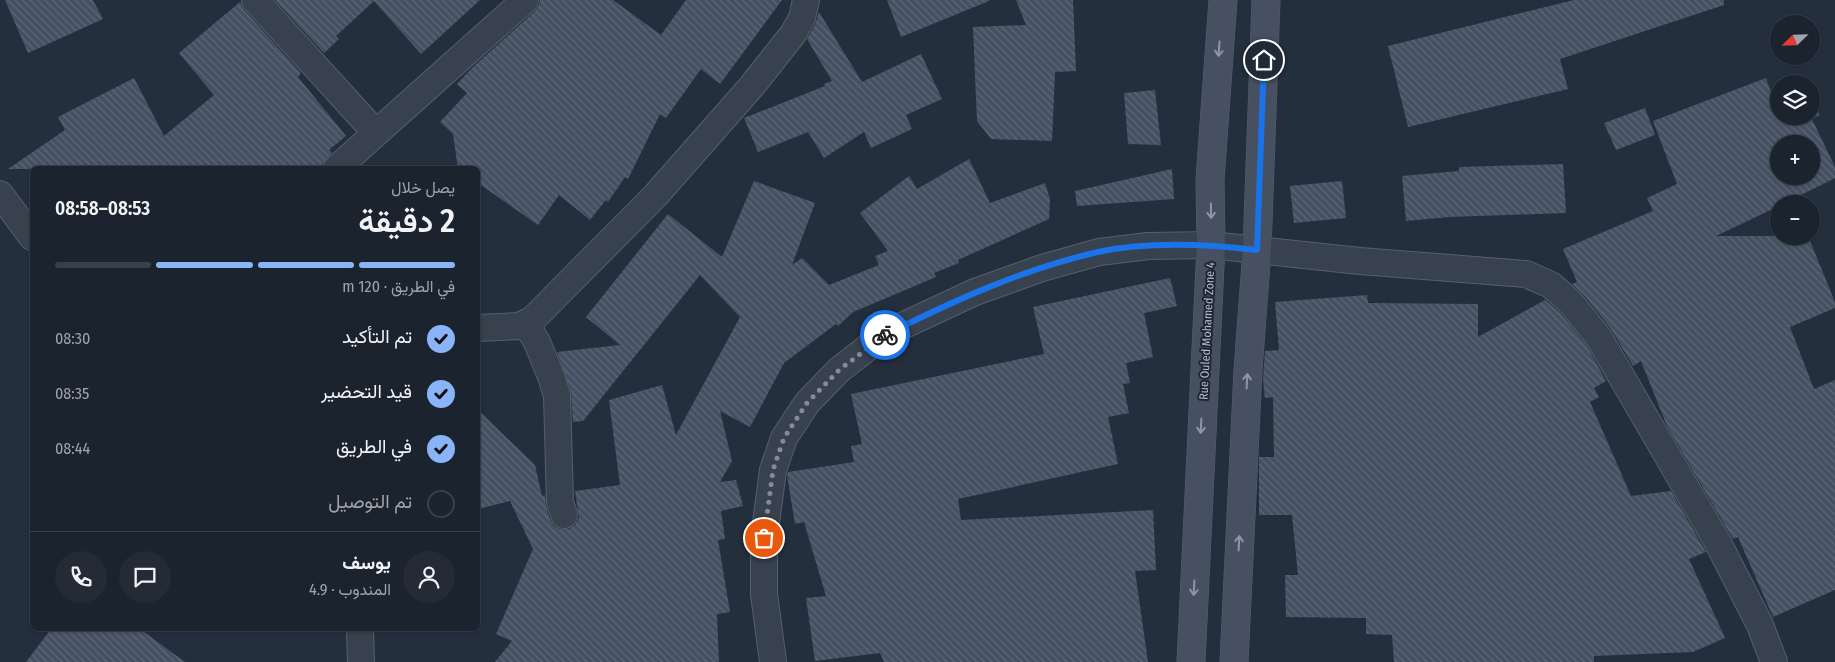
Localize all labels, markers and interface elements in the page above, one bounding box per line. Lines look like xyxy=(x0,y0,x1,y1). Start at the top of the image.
north arrow xyxy=(1770,15,1820,65)
map controls xyxy=(1770,15,1820,245)
pin xyxy=(1243,39,1285,81)
one-way arrow xyxy=(1215,40,1224,56)
icon: home xyxy=(1250,46,1278,74)
button: layers xyxy=(1770,75,1820,125)
button: + xyxy=(1770,135,1820,185)
text: يصل خلال xyxy=(391,178,455,197)
button: − xyxy=(1770,195,1820,245)
text: 08:53–08:58 xyxy=(55,197,150,220)
text: 2 دقيقة xyxy=(358,202,455,240)
one-way arrow xyxy=(1206,202,1216,219)
street label: Rue Ouled Mohamed Zone 4 xyxy=(1196,262,1218,400)
text: في الطريق · 120 m xyxy=(342,277,455,296)
courier xyxy=(860,310,910,360)
icon: bike xyxy=(871,321,899,349)
text: تم التأكيد xyxy=(342,325,412,348)
icon: check xyxy=(427,325,455,353)
text: 08:30 xyxy=(55,329,90,348)
one-way arrow xyxy=(1243,373,1252,389)
text: قيد التحضير xyxy=(321,380,412,403)
icon: check xyxy=(427,380,455,408)
text: 08:35 xyxy=(55,384,89,403)
one-way arrow xyxy=(1197,417,1206,433)
text: في الطريق xyxy=(336,435,412,458)
icon: check xyxy=(427,435,455,463)
text: 08:44 xyxy=(55,439,90,458)
text: تم التوصيل xyxy=(328,490,412,513)
pin xyxy=(743,517,785,559)
icon: bag xyxy=(750,524,778,552)
one-way arrow xyxy=(1235,536,1244,552)
button: phone xyxy=(55,551,107,603)
button: chat xyxy=(119,551,171,603)
text: يوسف xyxy=(342,551,391,574)
button: person xyxy=(403,551,455,603)
text: المندوب · 4.9 xyxy=(309,580,391,599)
one-way arrow xyxy=(1190,580,1199,596)

